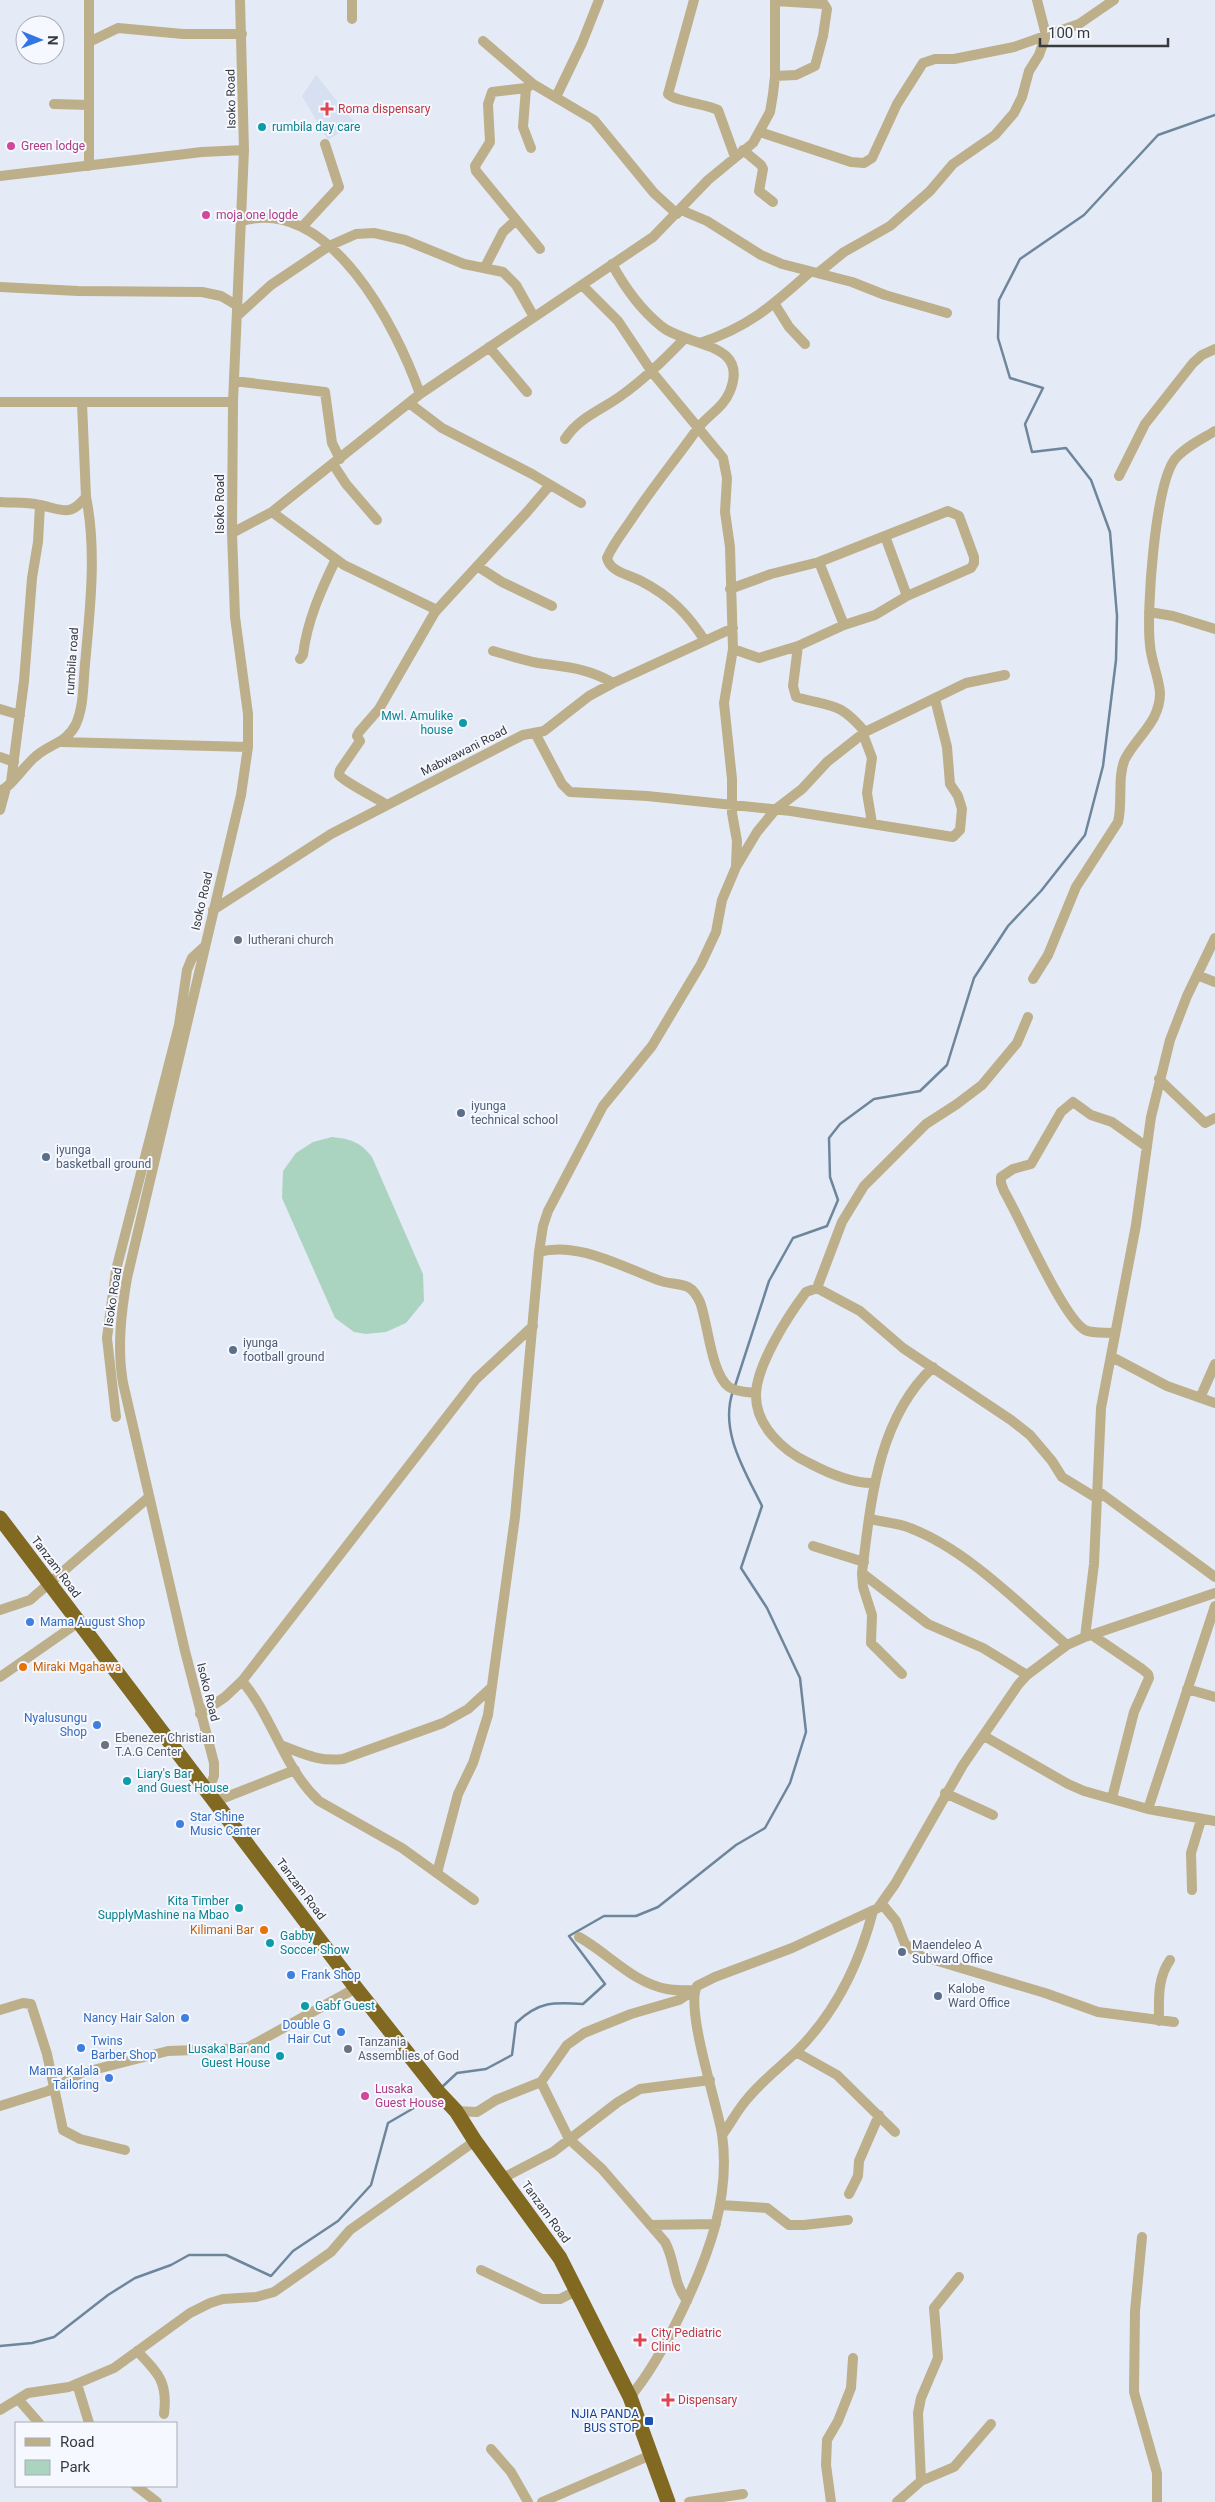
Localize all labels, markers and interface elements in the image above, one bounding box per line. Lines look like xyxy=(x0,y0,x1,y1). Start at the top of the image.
north arrow xyxy=(15,15,65,65)
scale bar xyxy=(1040,15,1168,47)
text: 100 m xyxy=(1048,24,1090,42)
text: N xyxy=(45,35,61,45)
street label: Isoko Road xyxy=(223,69,239,129)
marker: Roma dispensary xyxy=(320,102,334,116)
place label: Roma dispensary xyxy=(338,102,431,116)
place label: rumbila day care xyxy=(272,120,360,134)
marker: rumbila day care xyxy=(256,121,268,133)
place label: Green lodge xyxy=(21,139,85,153)
marker: Green lodge xyxy=(5,140,17,152)
place label: moja one logde xyxy=(216,208,298,222)
marker: moja one logde xyxy=(200,209,212,221)
street label: Isoko Road xyxy=(213,474,227,534)
street label: rumbila road xyxy=(63,627,81,695)
place label: Mwl. Amulike house xyxy=(381,709,453,737)
marker: Mwl. Amulike house xyxy=(457,717,469,729)
street label: Mabwawani Road xyxy=(419,723,509,779)
street label: Isoko Road xyxy=(188,870,216,932)
place label: lutherani church xyxy=(248,933,334,947)
marker: lutherani church xyxy=(232,934,244,946)
place label: iyunga technical school xyxy=(471,1099,558,1127)
marker: iyunga technical school xyxy=(455,1107,467,1119)
place label: iyunga basketball ground xyxy=(56,1143,151,1171)
marker: iyunga basketball ground xyxy=(40,1151,52,1163)
street label: Isoko Road xyxy=(101,1266,125,1328)
place label: iyunga football ground xyxy=(243,1336,324,1364)
marker: iyunga football ground xyxy=(227,1344,239,1356)
street label: Tanzam Road xyxy=(28,1534,84,1600)
place label: Mama August Shop xyxy=(40,1615,145,1629)
marker: Mama August Shop xyxy=(24,1616,36,1628)
place label: Miraki Mgahawa xyxy=(33,1660,121,1674)
marker: Miraki Mgahawa xyxy=(17,1661,29,1673)
street label: Isoko Road xyxy=(194,1661,222,1723)
place label: Nyalusungu Shop xyxy=(24,1711,87,1739)
marker: Nyalusungu Shop xyxy=(91,1719,103,1731)
place label: Ebenezer Christian T.A.G Center xyxy=(115,1731,215,1759)
marker: Ebenezer Christian T.A.G Center xyxy=(99,1739,111,1751)
place label: Liary's Bar and Guest House xyxy=(137,1767,229,1795)
marker: Liary's Bar and Guest House xyxy=(121,1775,133,1787)
place label: Star Shine Music Center xyxy=(190,1810,261,1838)
marker: Star Shine Music Center xyxy=(174,1818,186,1830)
street label: Tanzam Road xyxy=(273,1856,329,1922)
place label: Kita Timber SupplyMashine na Mbao xyxy=(98,1894,229,1922)
marker: Kita Timber SupplyMashine na Mbao xyxy=(233,1902,245,1914)
place label: Kilimani Bar xyxy=(190,1923,254,1937)
marker: Kilimani Bar xyxy=(258,1924,270,1936)
place label: Gabby Soccer Show xyxy=(280,1929,350,1957)
marker: Gabby Soccer Show xyxy=(264,1937,276,1949)
place label: Maendeleo A Subward Office xyxy=(912,1938,993,1966)
marker: Maendeleo A Subward Office xyxy=(896,1946,908,1958)
place label: Frank Shop xyxy=(301,1968,361,1982)
marker: Frank Shop xyxy=(285,1969,297,1981)
place label: Kalobe Ward Office xyxy=(948,1982,1010,2010)
marker: Kalobe Ward Office xyxy=(932,1990,944,2002)
place label: Gabf Guest xyxy=(315,1999,375,2013)
marker: Gabf Guest xyxy=(299,2000,311,2012)
place label: Nancy Hair Salon xyxy=(83,2011,175,2025)
marker: Nancy Hair Salon xyxy=(179,2012,191,2024)
place label: Double G Hair Cut xyxy=(282,2018,331,2046)
marker: Double G Hair Cut xyxy=(335,2026,347,2038)
place label: Twins Barber Shop xyxy=(91,2034,157,2062)
place label: Tanzania Assemblies of God xyxy=(358,2035,459,2063)
marker: Twins Barber Shop xyxy=(75,2042,87,2054)
place label: Lusaka Bar and Guest House xyxy=(188,2042,270,2070)
marker: Tanzania Assemblies of God xyxy=(342,2043,354,2055)
marker: Lusaka Bar and Guest House xyxy=(274,2050,286,2062)
place label: Mama Kalala Tailoring xyxy=(29,2064,99,2092)
marker: Mama Kalala Tailoring xyxy=(103,2072,115,2084)
place label: Lusaka Guest House xyxy=(375,2082,444,2110)
marker: Lusaka Guest House xyxy=(359,2090,371,2102)
street label: Tanzam Road xyxy=(519,2178,573,2246)
place label: City Pediatric Clinic xyxy=(651,2326,722,2354)
marker: City Pediatric Clinic xyxy=(633,2333,647,2347)
place label: Dispensary xyxy=(678,2393,738,2407)
marker: Dispensary xyxy=(662,2394,674,2406)
place label: NJIA PANDA BUS STOP xyxy=(571,2407,639,2435)
marker: NJIA PANDA BUS STOP xyxy=(643,2415,655,2427)
legend xyxy=(15,2422,178,2487)
text: Road xyxy=(60,2433,94,2451)
text: Park xyxy=(60,2458,91,2476)

